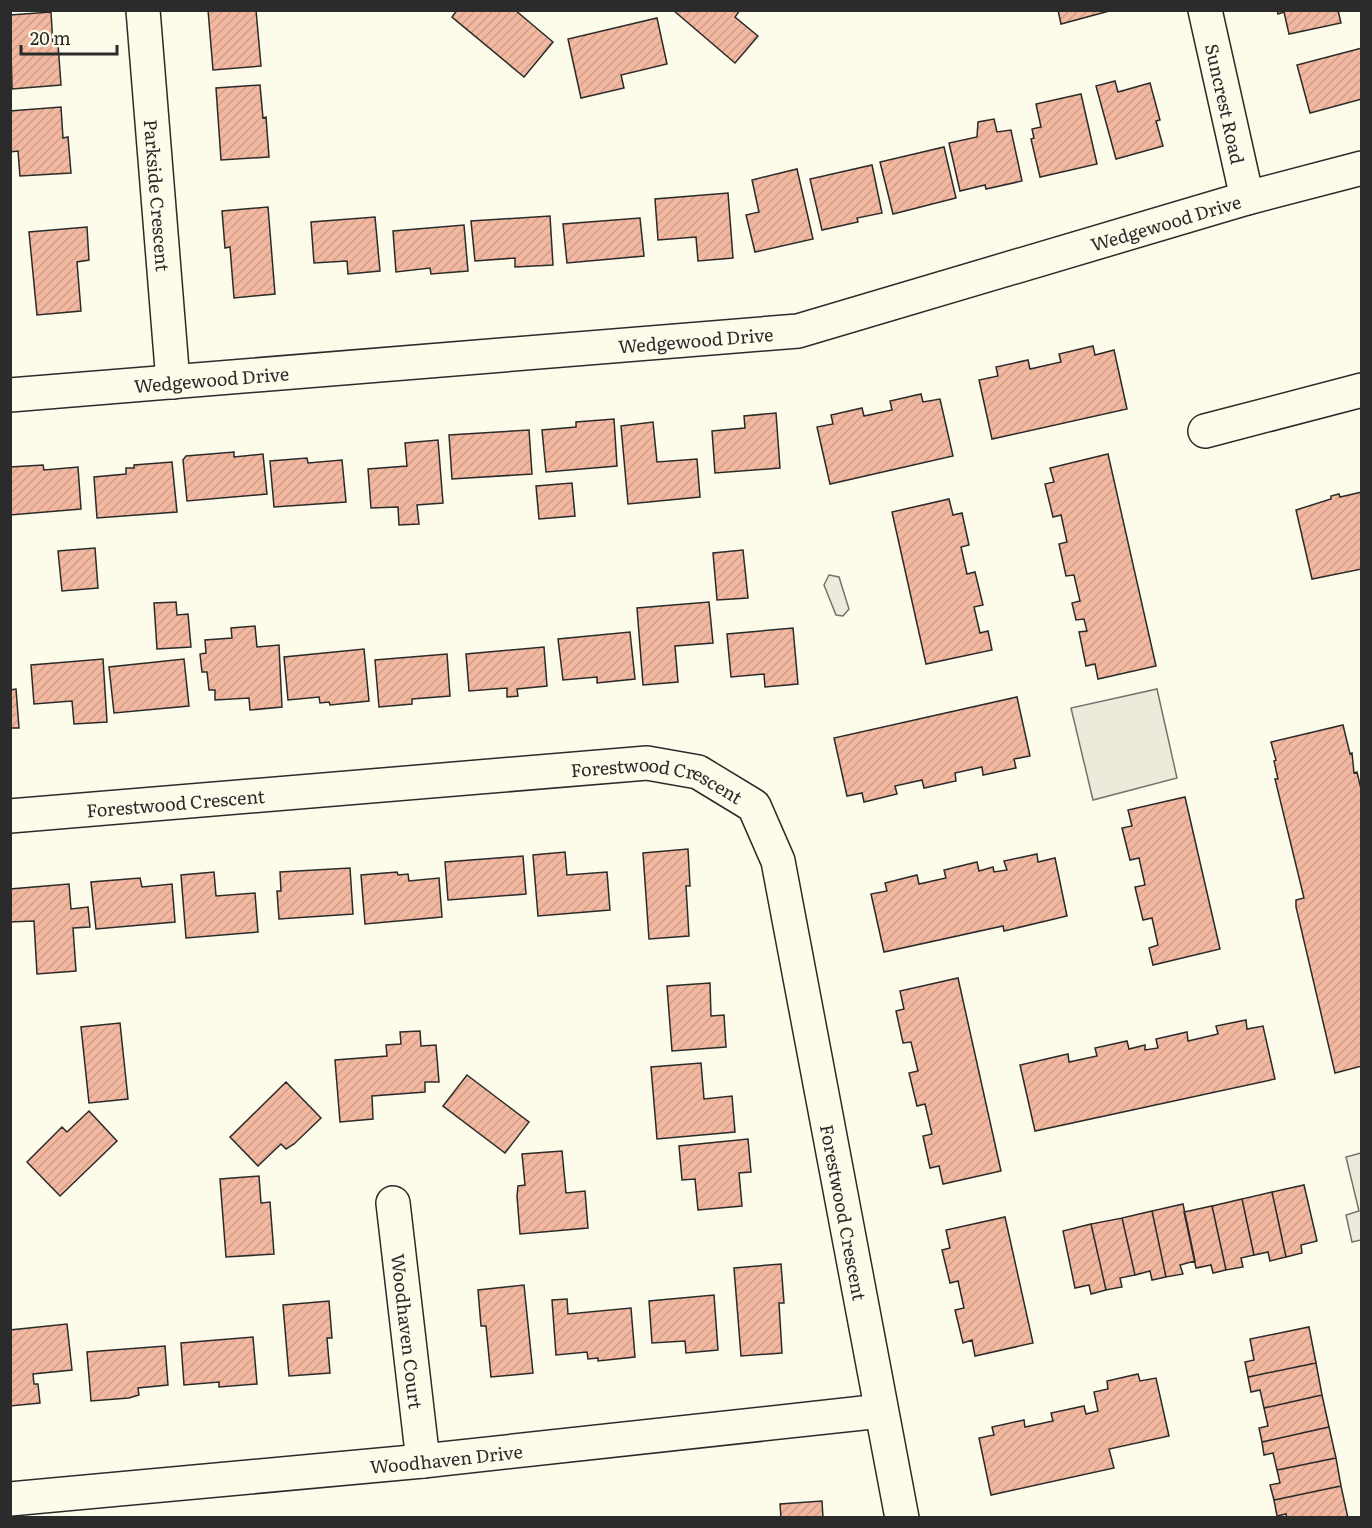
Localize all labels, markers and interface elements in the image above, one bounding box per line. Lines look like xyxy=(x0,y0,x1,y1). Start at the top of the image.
scale bar xyxy=(21,18,117,56)
text: 20 m xyxy=(30,24,71,51)
street label: Suncrest Road xyxy=(1199,41,1252,167)
street label: Parkside Crescent xyxy=(138,118,178,273)
street label: Wedgewood Drive xyxy=(1087,187,1244,257)
street label: Wedgewood Drive xyxy=(617,320,774,359)
street label: Wedgewood Drive xyxy=(133,359,290,398)
street label: Forestwood Crescent xyxy=(569,749,749,810)
street label: Forestwood Crescent xyxy=(85,781,266,823)
street label: Forestwood Crescent xyxy=(814,1122,874,1303)
street label: Woodhaven Court xyxy=(385,1252,430,1411)
street label: Woodhaven Drive xyxy=(369,1437,524,1479)

